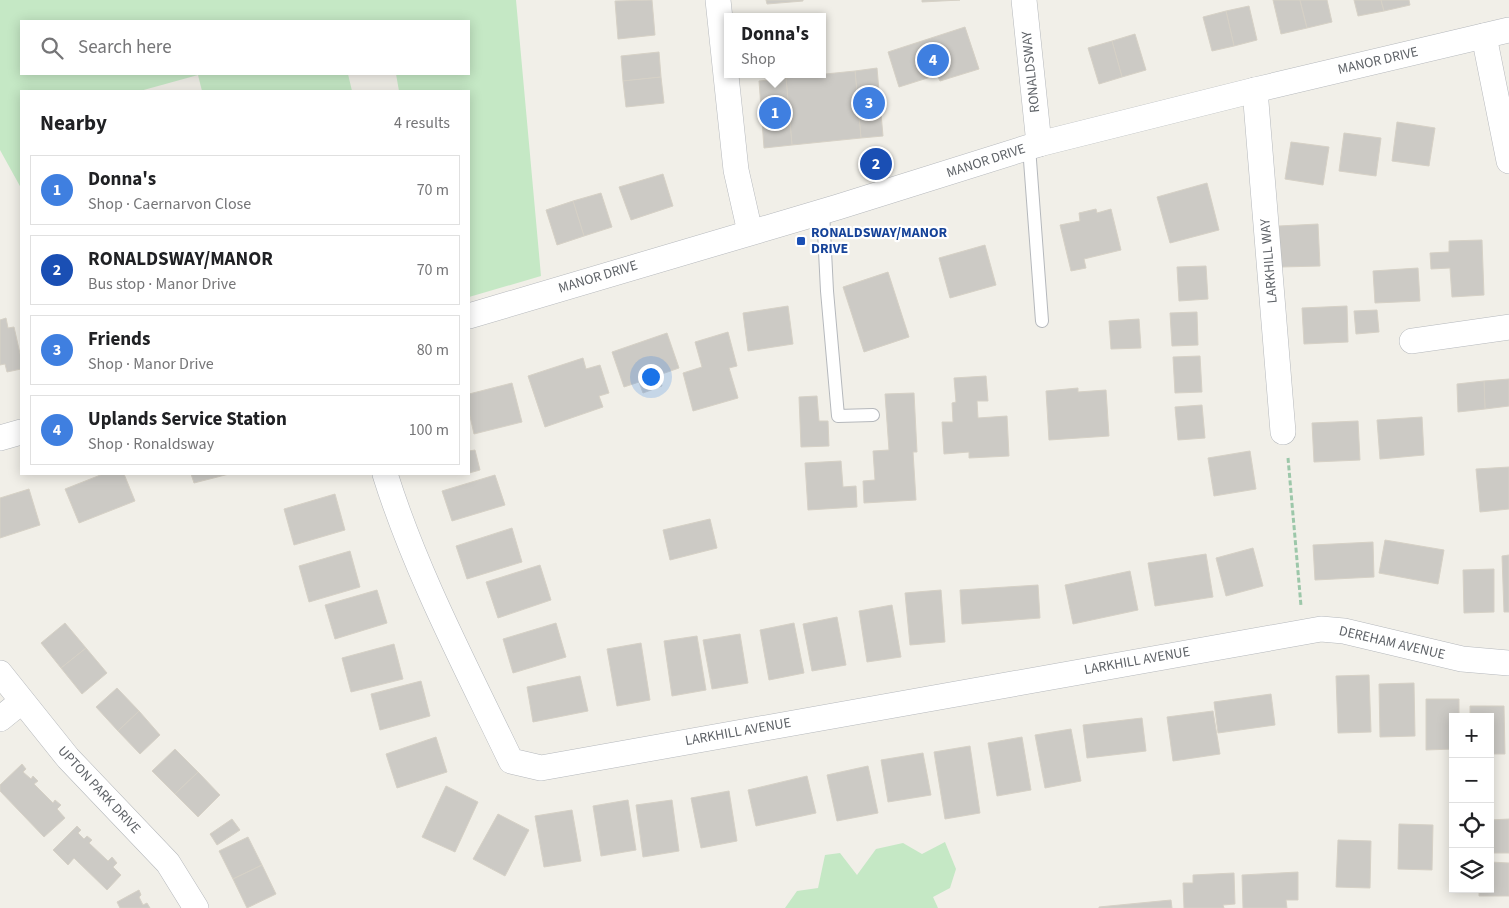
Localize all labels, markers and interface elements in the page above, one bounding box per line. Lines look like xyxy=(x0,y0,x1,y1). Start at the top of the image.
popup xyxy=(724,13,826,78)
search box xyxy=(20,20,470,75)
text: Donna's xyxy=(741,21,809,48)
street label: RONALDSWAY xyxy=(1017,30,1045,114)
icon: search xyxy=(38,34,66,62)
text: Search here xyxy=(78,34,172,61)
pin: 4 xyxy=(917,41,949,79)
street label: MANOR DRIVE xyxy=(1336,42,1420,80)
text: Shop xyxy=(741,48,776,70)
pin: 3 xyxy=(853,84,885,122)
pin: 1 xyxy=(759,94,791,132)
text: Nearby xyxy=(40,108,107,138)
text: 4 results xyxy=(394,112,450,134)
street label: MANOR DRIVE xyxy=(944,139,1028,183)
pin: 2 xyxy=(860,145,892,183)
text: Donna's xyxy=(88,166,156,193)
text: 1 xyxy=(53,179,61,201)
text: 70 m xyxy=(417,179,449,201)
text: Shop · Caernarvon Close xyxy=(88,193,251,215)
street label: LARKHILL WAY xyxy=(1255,218,1283,304)
place label: RONALDSWAY/MANOR DRIVE xyxy=(811,223,948,259)
marker: RONALDSWAY/MANOR DRIVE xyxy=(795,235,807,247)
text: RONALDSWAY/MANOR xyxy=(88,246,273,273)
street label: MANOR DRIVE xyxy=(556,255,640,299)
text: 2 xyxy=(53,259,61,281)
text: 70 m xyxy=(417,259,449,281)
text: Bus stop · Manor Drive xyxy=(88,273,236,295)
text: Friends xyxy=(88,326,150,353)
text: 3 xyxy=(53,339,61,361)
text: 80 m xyxy=(417,339,449,361)
text: Shop · Manor Drive xyxy=(88,353,214,375)
your location xyxy=(638,364,664,390)
text: Uplands Service Station xyxy=(88,406,287,433)
text: 4 xyxy=(53,419,61,441)
text: 100 m xyxy=(409,419,449,441)
text: Shop · Ronaldsway xyxy=(88,433,214,455)
street label: DEREHAM AVENUE xyxy=(1337,621,1447,665)
street label: LARKHILL AVENUE xyxy=(1082,642,1192,680)
street label: LARKHILL AVENUE xyxy=(683,713,793,751)
map controls xyxy=(1449,713,1494,893)
button: + xyxy=(1449,713,1494,758)
street label: UPTON PARK DRIVE xyxy=(53,742,145,838)
button: − xyxy=(1449,758,1494,803)
button: locate xyxy=(1449,803,1494,848)
button: layers xyxy=(1449,848,1494,893)

